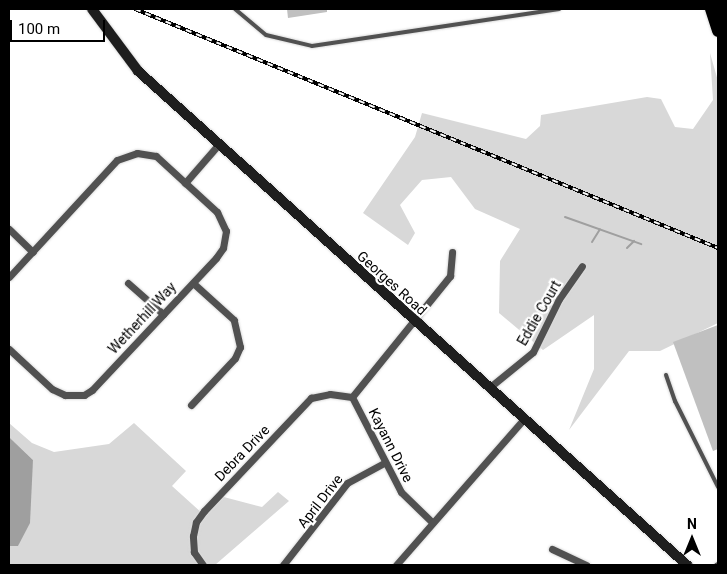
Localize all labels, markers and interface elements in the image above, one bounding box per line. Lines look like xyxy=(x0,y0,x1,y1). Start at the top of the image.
scale bar xyxy=(12,10,108,42)
text: 100 m xyxy=(18,20,60,38)
street label: Georges Road xyxy=(354,247,430,319)
street label: Eddie Court xyxy=(514,277,564,349)
street label: Wetherhill Way xyxy=(105,279,179,357)
street label: Kayann Drive xyxy=(365,405,417,485)
street label: Debra Drive xyxy=(211,421,273,485)
street label: April Drive xyxy=(294,471,346,531)
north arrow xyxy=(667,514,717,564)
text: N xyxy=(687,516,697,532)

